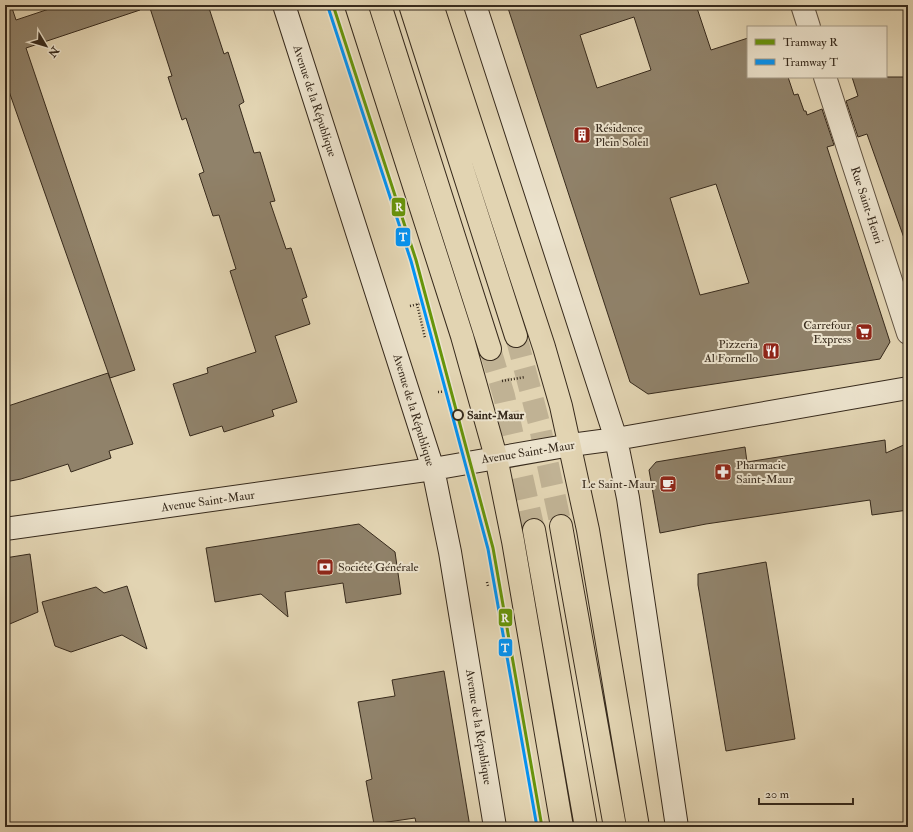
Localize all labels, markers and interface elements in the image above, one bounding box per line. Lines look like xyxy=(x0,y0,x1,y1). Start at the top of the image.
north arrow xyxy=(26,26,66,66)
legend xyxy=(747,26,887,78)
text: Tramway R xyxy=(783,35,838,50)
street label: Avenue de la République xyxy=(289,42,340,159)
text: N xyxy=(45,43,62,61)
text: Tramway T xyxy=(783,55,838,70)
place label: Résidence Plein Soleil xyxy=(595,121,649,150)
building icon: Résidence Plein Soleil xyxy=(572,125,592,145)
street label: Rue Saint-Henri xyxy=(847,164,886,246)
line badge: R xyxy=(391,197,406,217)
text: R xyxy=(395,201,404,214)
line badge: T xyxy=(395,227,411,247)
text: T xyxy=(398,231,408,244)
place label: Carrefour Express xyxy=(803,318,852,347)
supermarket icon: Carrefour Express xyxy=(854,322,874,342)
place label: Pizzeria Al Fornello xyxy=(703,337,759,366)
restaurant icon: Pizzeria Al Fornello xyxy=(761,341,781,361)
street label: Avenue de la République xyxy=(389,351,438,468)
place label: Saint-Maur xyxy=(467,408,525,423)
marker: Saint-Maur xyxy=(452,409,464,421)
street label: Avenue Saint-Maur xyxy=(479,438,576,467)
place label: Pharmacie Saint-Maur xyxy=(736,458,794,487)
pharmacy icon: Pharmacie Saint-Maur xyxy=(713,462,733,482)
cafe icon: Le Saint-Maur xyxy=(658,474,678,494)
place label: Le Saint-Maur xyxy=(582,477,656,492)
street label: Avenue Saint-Maur xyxy=(159,487,256,516)
bank icon: Société Générale xyxy=(315,557,335,577)
place label: Société Générale xyxy=(338,560,419,575)
line badge: R xyxy=(498,608,513,627)
text: R xyxy=(501,612,510,625)
line badge: T xyxy=(498,638,513,657)
text: T xyxy=(500,642,510,655)
street label: Avenue de la République xyxy=(462,667,495,786)
scale bar xyxy=(759,780,853,806)
text: 20 m xyxy=(765,787,790,802)

